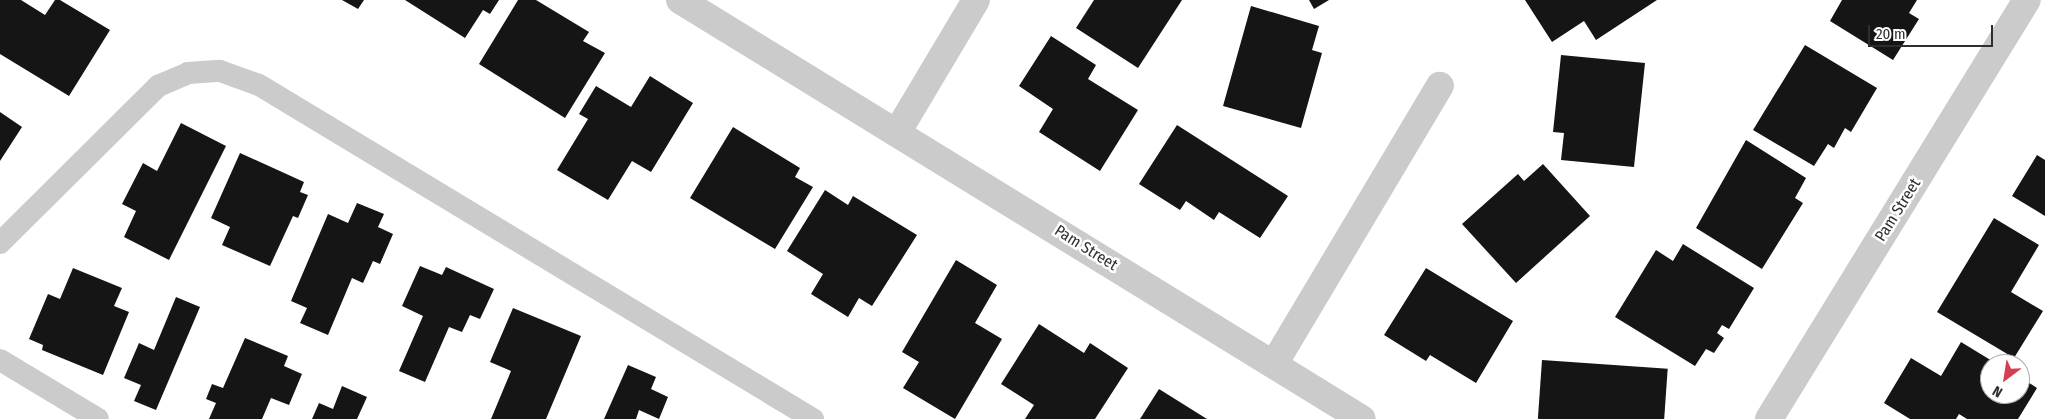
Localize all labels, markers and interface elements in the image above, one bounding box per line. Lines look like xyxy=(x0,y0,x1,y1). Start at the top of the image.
scale bar xyxy=(1870,15,1995,47)
text: 20 m xyxy=(1876,25,1906,43)
street label: Pam Street xyxy=(1871,175,1925,245)
street label: Pam Street xyxy=(1051,221,1121,275)
north arrow xyxy=(1980,354,2030,404)
text: N xyxy=(1990,382,2006,401)

